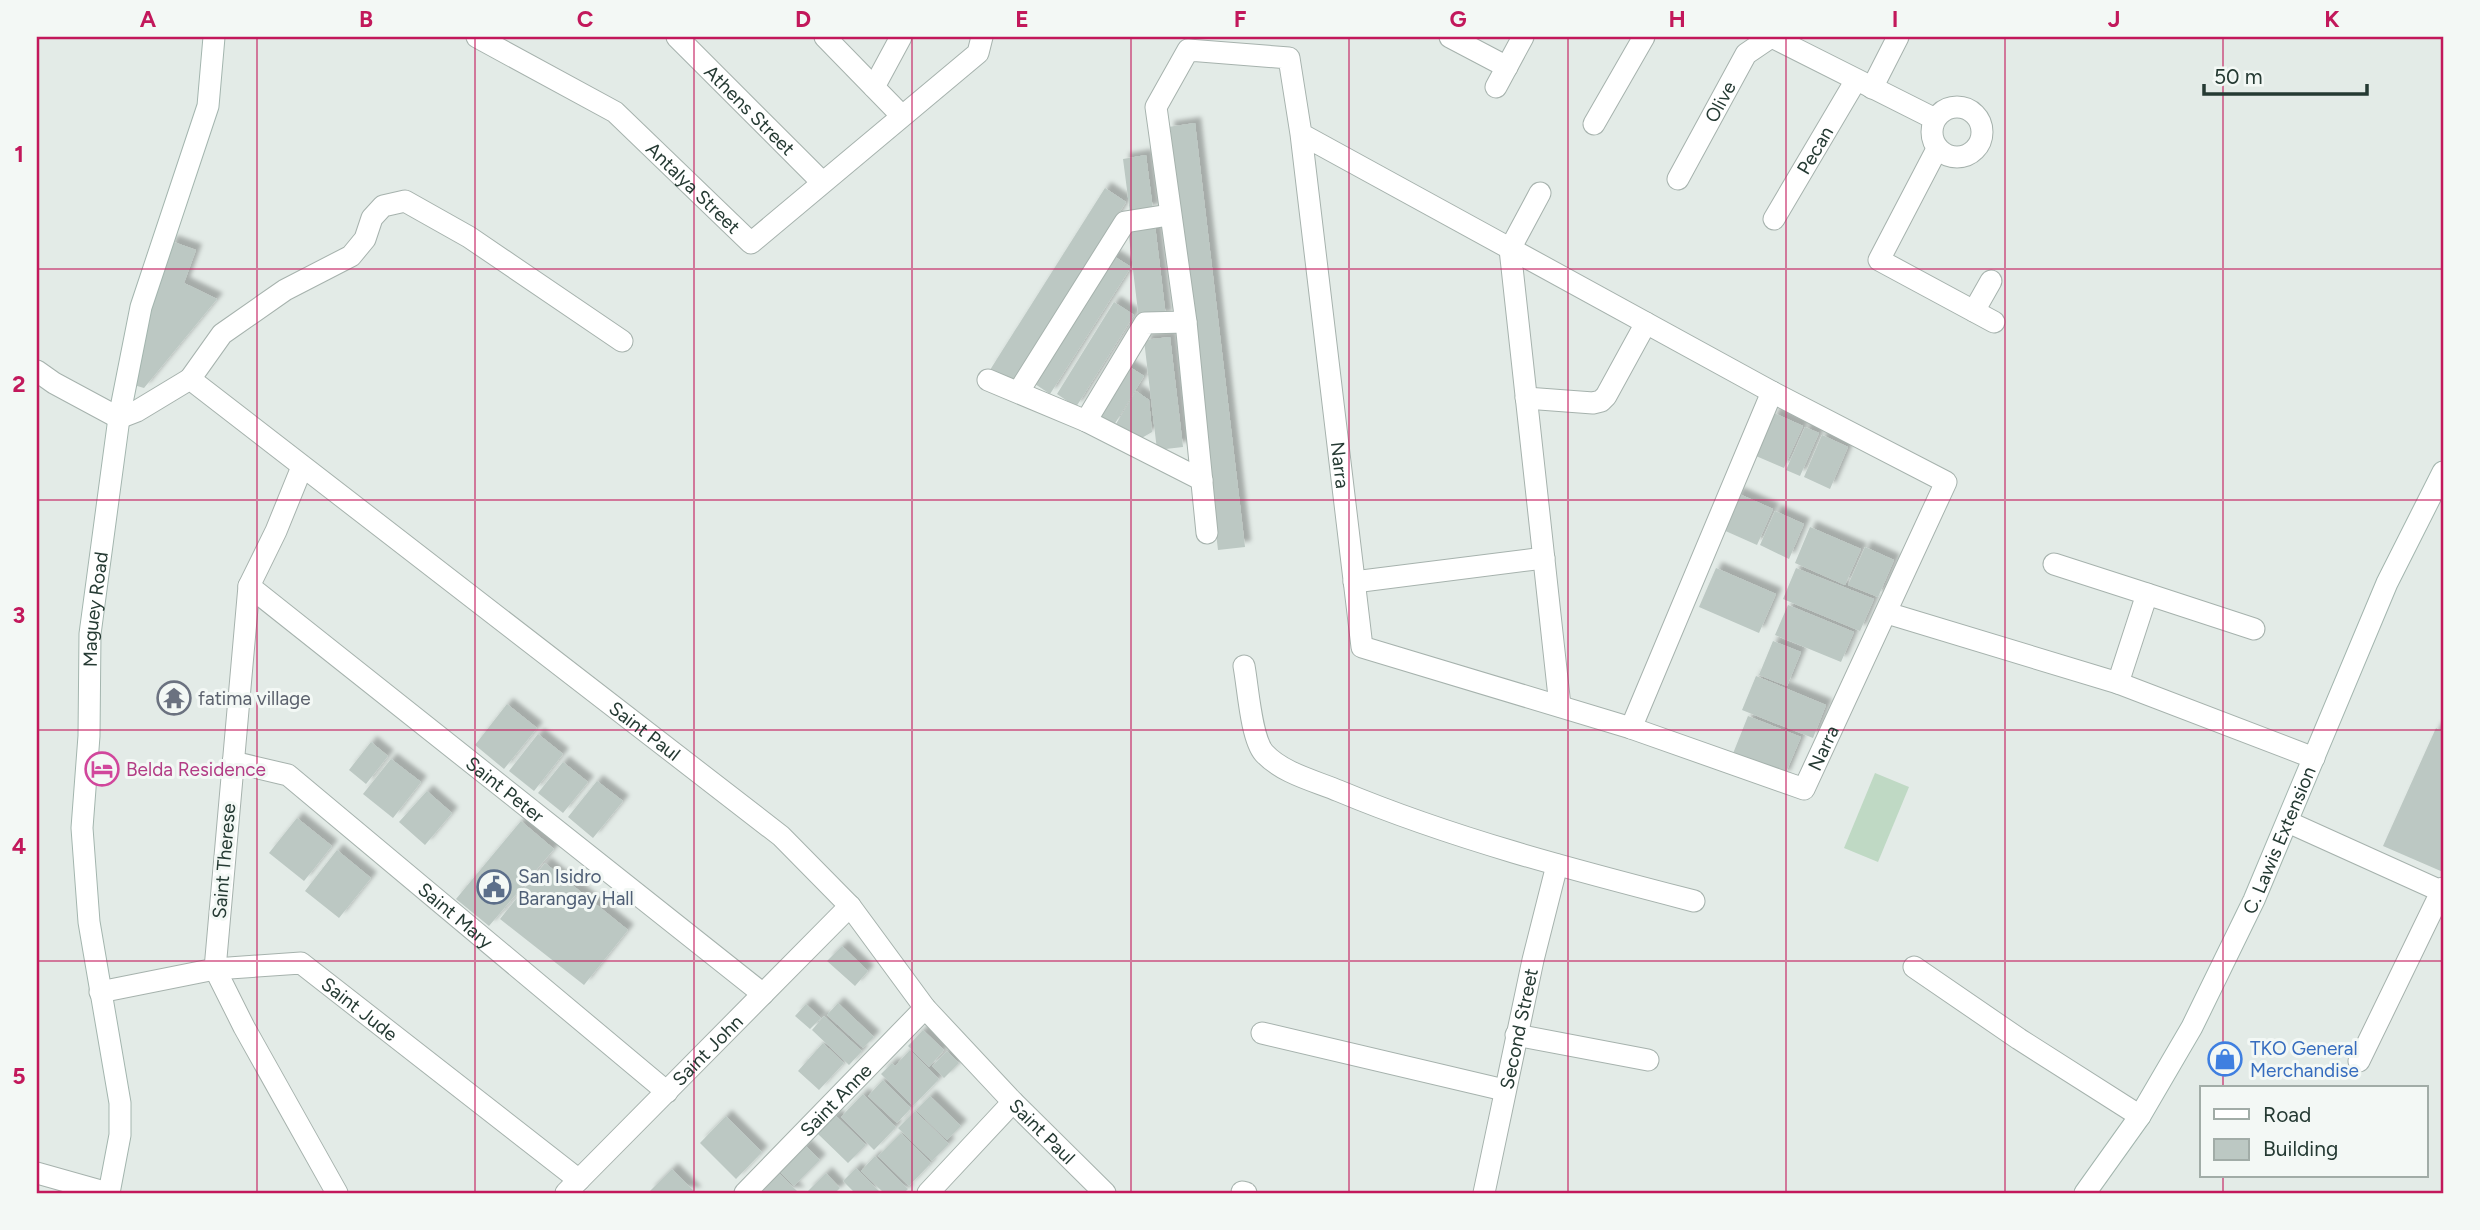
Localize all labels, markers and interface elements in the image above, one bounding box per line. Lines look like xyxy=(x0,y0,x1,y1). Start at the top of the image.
text: A xyxy=(140,5,157,33)
text: B xyxy=(359,5,373,33)
text: C xyxy=(577,5,594,33)
text: D xyxy=(795,5,811,33)
text: E xyxy=(1015,5,1029,33)
text: F xyxy=(1234,5,1247,33)
text: G xyxy=(1449,5,1467,33)
text: H xyxy=(1668,5,1686,33)
text: I xyxy=(1892,5,1898,33)
text: J xyxy=(2108,5,2120,33)
text: K xyxy=(2324,5,2340,33)
scale bar xyxy=(2204,52,2366,96)
street label: Athens Street xyxy=(700,60,800,160)
text: 50 m xyxy=(2214,64,2263,89)
street label: Olive xyxy=(1700,77,1741,126)
street label: Pecan xyxy=(1792,122,1838,178)
street label: Antalya Street xyxy=(642,137,745,238)
text: 1 xyxy=(14,140,24,168)
text: 2 xyxy=(12,370,26,398)
street label: Narra xyxy=(1326,440,1355,490)
street label: Maguey Road xyxy=(78,550,112,667)
text: 3 xyxy=(13,601,25,629)
temple icon: fatima village xyxy=(155,679,193,717)
place label: fatima village xyxy=(198,687,311,710)
street label: Saint Paul xyxy=(605,696,685,765)
street label: Narra xyxy=(1803,722,1843,774)
hotel icon: Belda Residence xyxy=(83,750,121,788)
street label: Saint Peter xyxy=(461,751,549,828)
place label: Belda Residence xyxy=(126,758,266,781)
street label: C. Lawis Extension xyxy=(2238,763,2320,918)
street label: Saint Therese xyxy=(208,802,240,920)
text: 4 xyxy=(12,832,26,860)
place label: San Isidro Barangay Hall xyxy=(518,865,634,910)
public building icon: San Isidro Barangay Hall xyxy=(475,868,513,906)
street label: Saint Mary xyxy=(413,877,498,953)
street label: Second Street xyxy=(1495,966,1542,1091)
street label: Saint Jude xyxy=(317,972,402,1046)
street label: Saint John xyxy=(667,1010,747,1090)
place label: TKO General Merchandise xyxy=(2250,1037,2359,1082)
shop icon: TKO General Merchandise xyxy=(2206,1040,2244,1078)
street label: Saint Anne xyxy=(795,1059,876,1141)
text: 5 xyxy=(12,1062,26,1090)
legend xyxy=(2200,1086,2428,1178)
street label: Saint Paul xyxy=(1005,1094,1080,1169)
text: Road xyxy=(2263,1102,2311,1127)
text: Building xyxy=(2263,1136,2338,1161)

